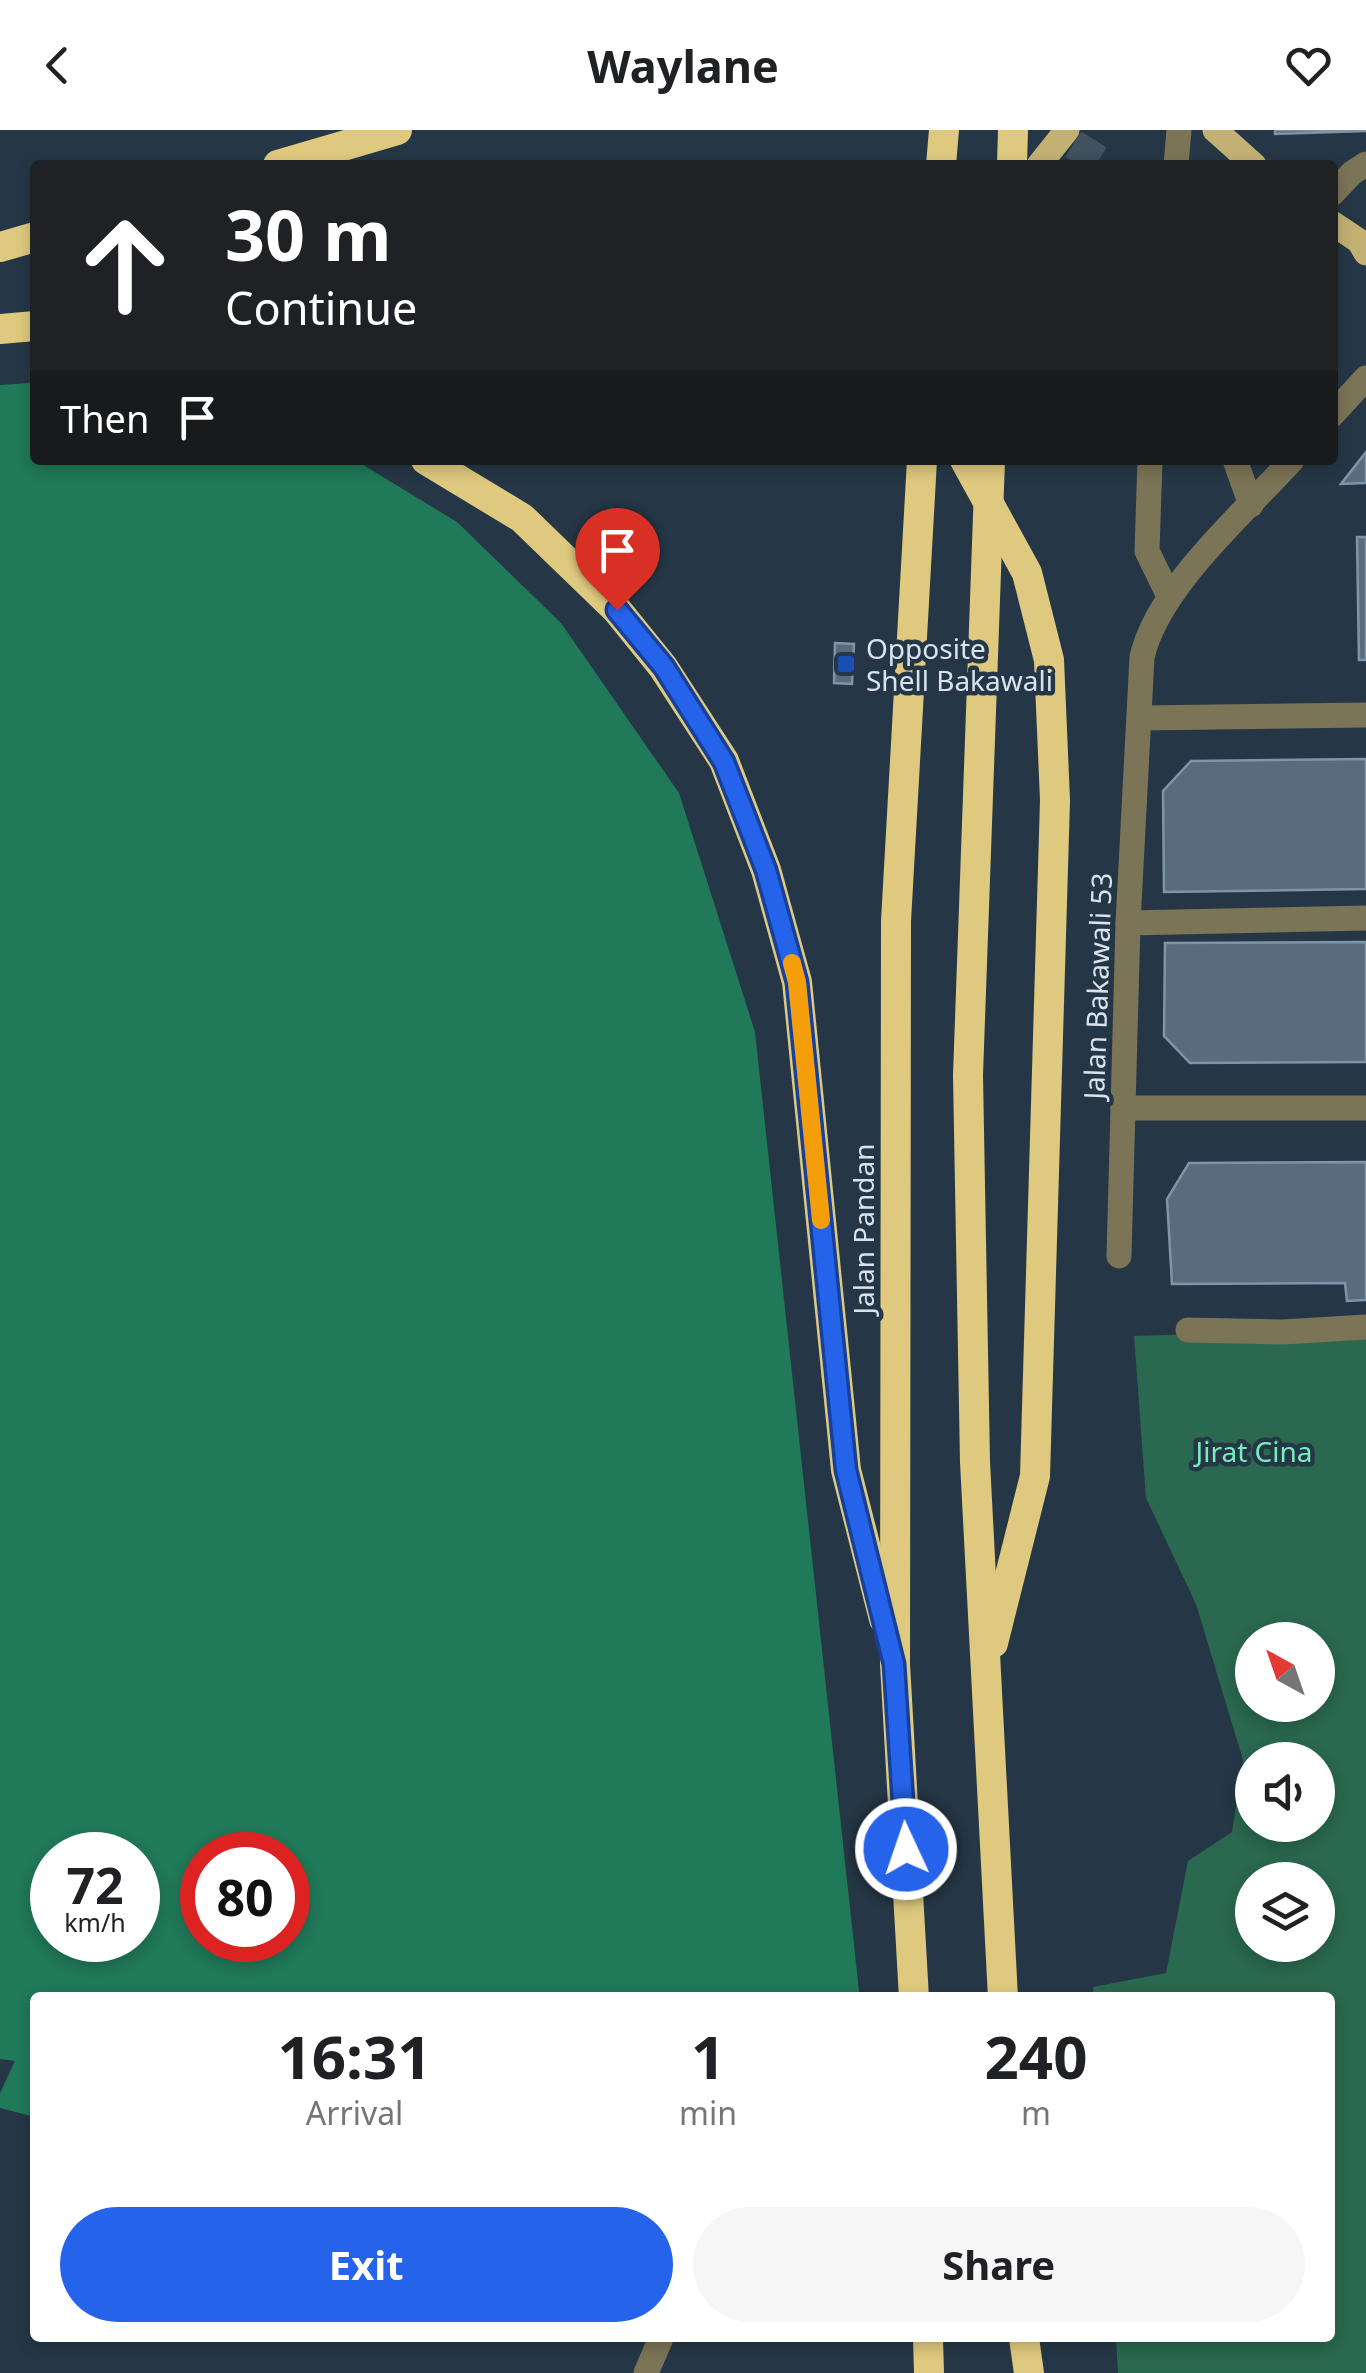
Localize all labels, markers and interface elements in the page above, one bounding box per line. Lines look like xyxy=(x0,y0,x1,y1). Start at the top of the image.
text: Waylane xyxy=(587,35,779,96)
icon: back xyxy=(30,38,85,93)
icon: heart xyxy=(1281,38,1336,93)
text: 30 m xyxy=(225,186,392,282)
icon: ahead xyxy=(60,200,190,330)
text: Continue xyxy=(225,277,417,338)
icon: arrive xyxy=(170,390,225,445)
text: Then xyxy=(60,392,150,444)
pin xyxy=(575,508,660,611)
icon: arrive xyxy=(590,523,645,578)
place label: Opposite Shell Bakawali xyxy=(866,629,1053,699)
marker: Opposite Shell Bakawali xyxy=(835,653,857,675)
street label: Jalan Bakawali 53 xyxy=(1074,872,1120,1103)
street label: Jalan Pandan xyxy=(844,1143,882,1318)
park label: Jirat Cina xyxy=(1193,1432,1312,1470)
north arrow xyxy=(1235,1622,1335,1722)
map controls xyxy=(1235,1622,1335,1962)
button: sound xyxy=(1235,1742,1335,1842)
position arrow xyxy=(854,1797,958,1901)
speed limit sign: 80 xyxy=(180,1832,310,1962)
text: 72 xyxy=(66,1851,124,1919)
button: layers xyxy=(1235,1862,1335,1962)
text: km/h xyxy=(64,1905,126,1939)
text: 16:31 xyxy=(277,2015,432,2097)
text: 1 xyxy=(691,2015,725,2097)
text: 240 xyxy=(985,2015,1088,2097)
text: Arrival xyxy=(306,2091,403,2134)
text: min xyxy=(679,2091,737,2134)
text: m xyxy=(1021,2091,1051,2134)
button: Exit xyxy=(60,2207,673,2322)
button: Share xyxy=(693,2207,1305,2322)

